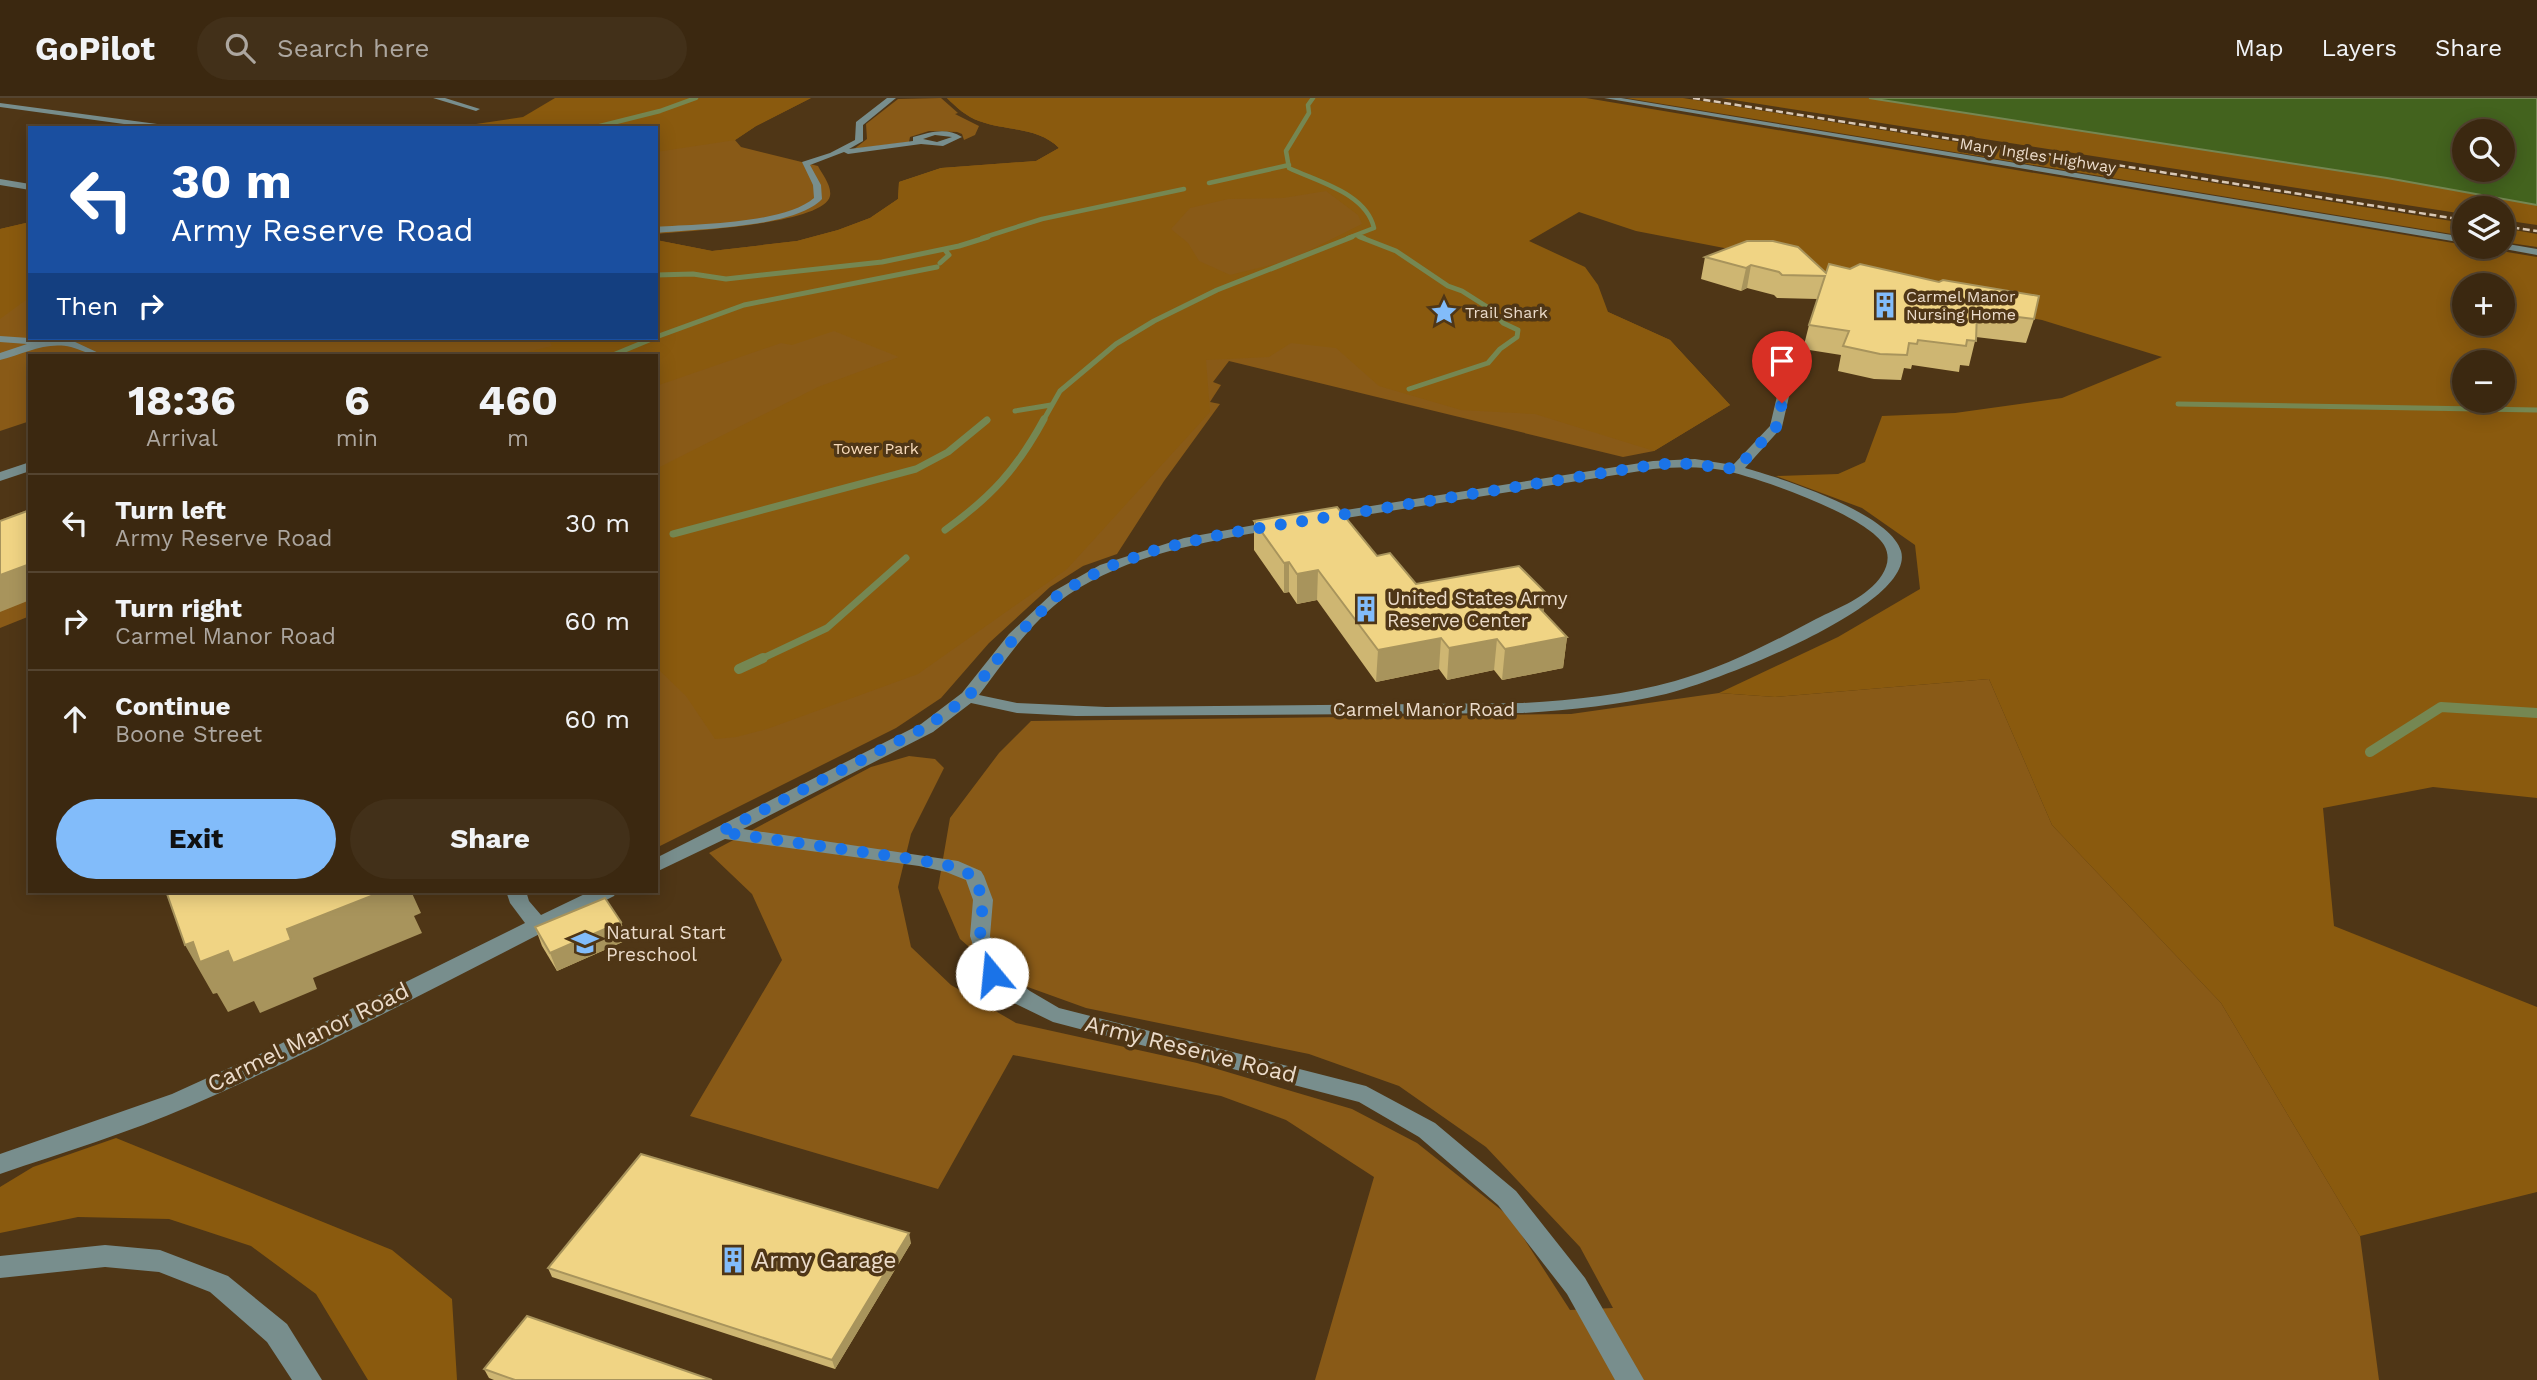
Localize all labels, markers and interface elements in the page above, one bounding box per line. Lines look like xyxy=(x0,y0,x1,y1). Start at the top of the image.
search box xyxy=(197,17,687,80)
text: GoPilot xyxy=(35,29,155,68)
icon: search xyxy=(221,29,259,67)
text: Search here xyxy=(277,33,429,63)
text: Map xyxy=(2235,34,2283,62)
text: Layers xyxy=(2321,34,2397,62)
text: Share xyxy=(2435,34,2502,62)
map controls xyxy=(2452,119,2515,413)
button: search xyxy=(2452,119,2515,182)
street label: Mary Ingles Highway xyxy=(1958,134,2118,177)
text: 30 m xyxy=(171,152,292,210)
icon: left xyxy=(56,154,147,245)
button: layers xyxy=(2452,196,2515,259)
text: Army Reserve Road xyxy=(171,211,474,249)
button: + xyxy=(2452,273,2515,336)
icon: right xyxy=(132,287,170,325)
place label: Carmel Manor Nursing Home xyxy=(1906,287,2016,324)
building icon: Carmel Manor Nursing Home xyxy=(1870,290,1900,320)
text: Then xyxy=(56,291,118,321)
place icon: Trail Shark xyxy=(1429,297,1459,327)
place label: Trail Shark xyxy=(1465,303,1548,322)
pin xyxy=(1752,331,1812,403)
icon: arrive xyxy=(1763,342,1801,380)
button: − xyxy=(2452,350,2515,413)
text: 18:36 xyxy=(128,376,236,425)
text: 6 xyxy=(344,376,370,425)
text: 460 xyxy=(478,376,558,425)
text: Arrival xyxy=(146,425,218,452)
text: min xyxy=(336,425,378,452)
text: m xyxy=(507,425,529,452)
park label: Tower Park xyxy=(833,439,919,458)
text: Turn left xyxy=(115,495,226,525)
icon: left xyxy=(56,504,94,542)
text: 30 m xyxy=(565,508,630,538)
text: Army Reserve Road xyxy=(115,525,332,552)
place label: United States Army Reserve Center xyxy=(1387,587,1568,632)
text: Turn right xyxy=(115,593,242,623)
building icon: United States Army Reserve Center xyxy=(1351,594,1381,624)
icon: right xyxy=(56,602,94,640)
text: 60 m xyxy=(564,606,630,636)
text: Carmel Manor Road xyxy=(115,623,336,650)
text: Continue xyxy=(115,691,231,721)
street label: Carmel Manor Road xyxy=(1333,698,1515,721)
icon: ahead xyxy=(56,700,94,738)
text: 60 m xyxy=(564,704,630,734)
text: Boone Street xyxy=(115,721,262,748)
button: Exit xyxy=(56,799,336,879)
button: Share xyxy=(350,799,630,879)
place label: Natural Start Preschool xyxy=(606,921,726,966)
school or university icon: Natural Start Preschool xyxy=(570,928,600,958)
position arrow xyxy=(955,937,1029,1011)
street label: Carmel Manor Road xyxy=(203,977,413,1098)
street label: Army Reserve Road xyxy=(1082,1010,1300,1089)
building icon: Army Garage xyxy=(718,1245,748,1275)
place label: Army Garage xyxy=(754,1247,897,1274)

